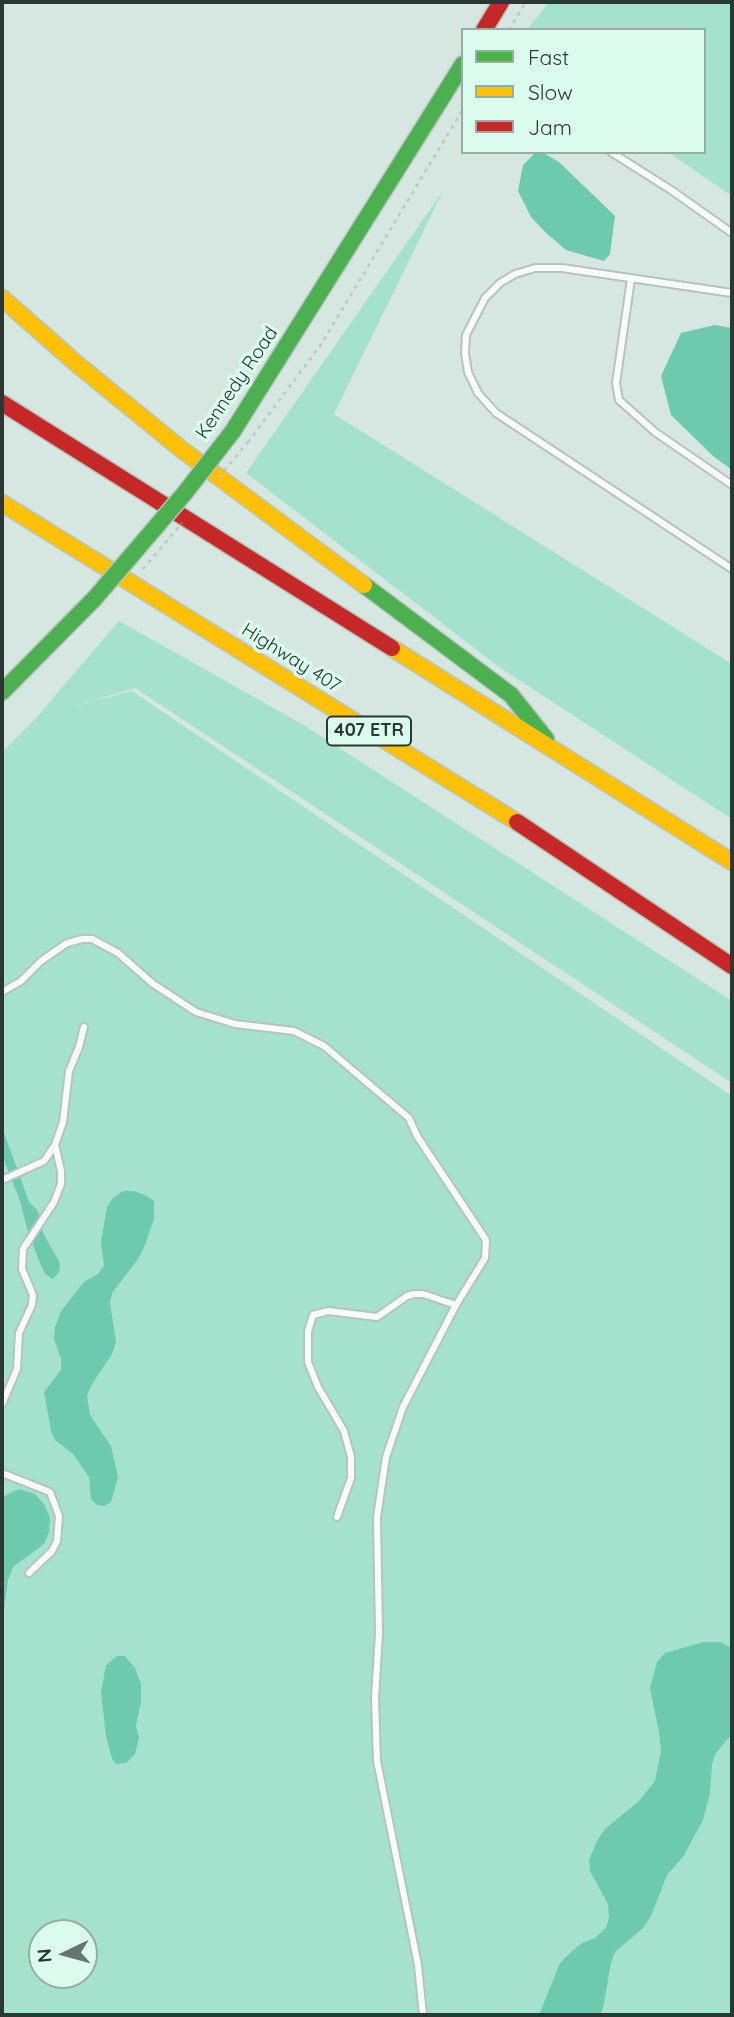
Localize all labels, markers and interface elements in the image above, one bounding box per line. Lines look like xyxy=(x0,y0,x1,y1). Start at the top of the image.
legend xyxy=(461,28,706,154)
text: Fast xyxy=(528,44,569,70)
text: Slow xyxy=(528,79,573,105)
text: Jam xyxy=(528,114,572,140)
street label: Kennedy Road xyxy=(191,323,283,443)
street label: Highway 407 xyxy=(237,619,345,697)
road number: 407 ETR xyxy=(327,716,411,746)
north arrow xyxy=(28,1919,98,1989)
text: N xyxy=(32,1948,57,1964)

